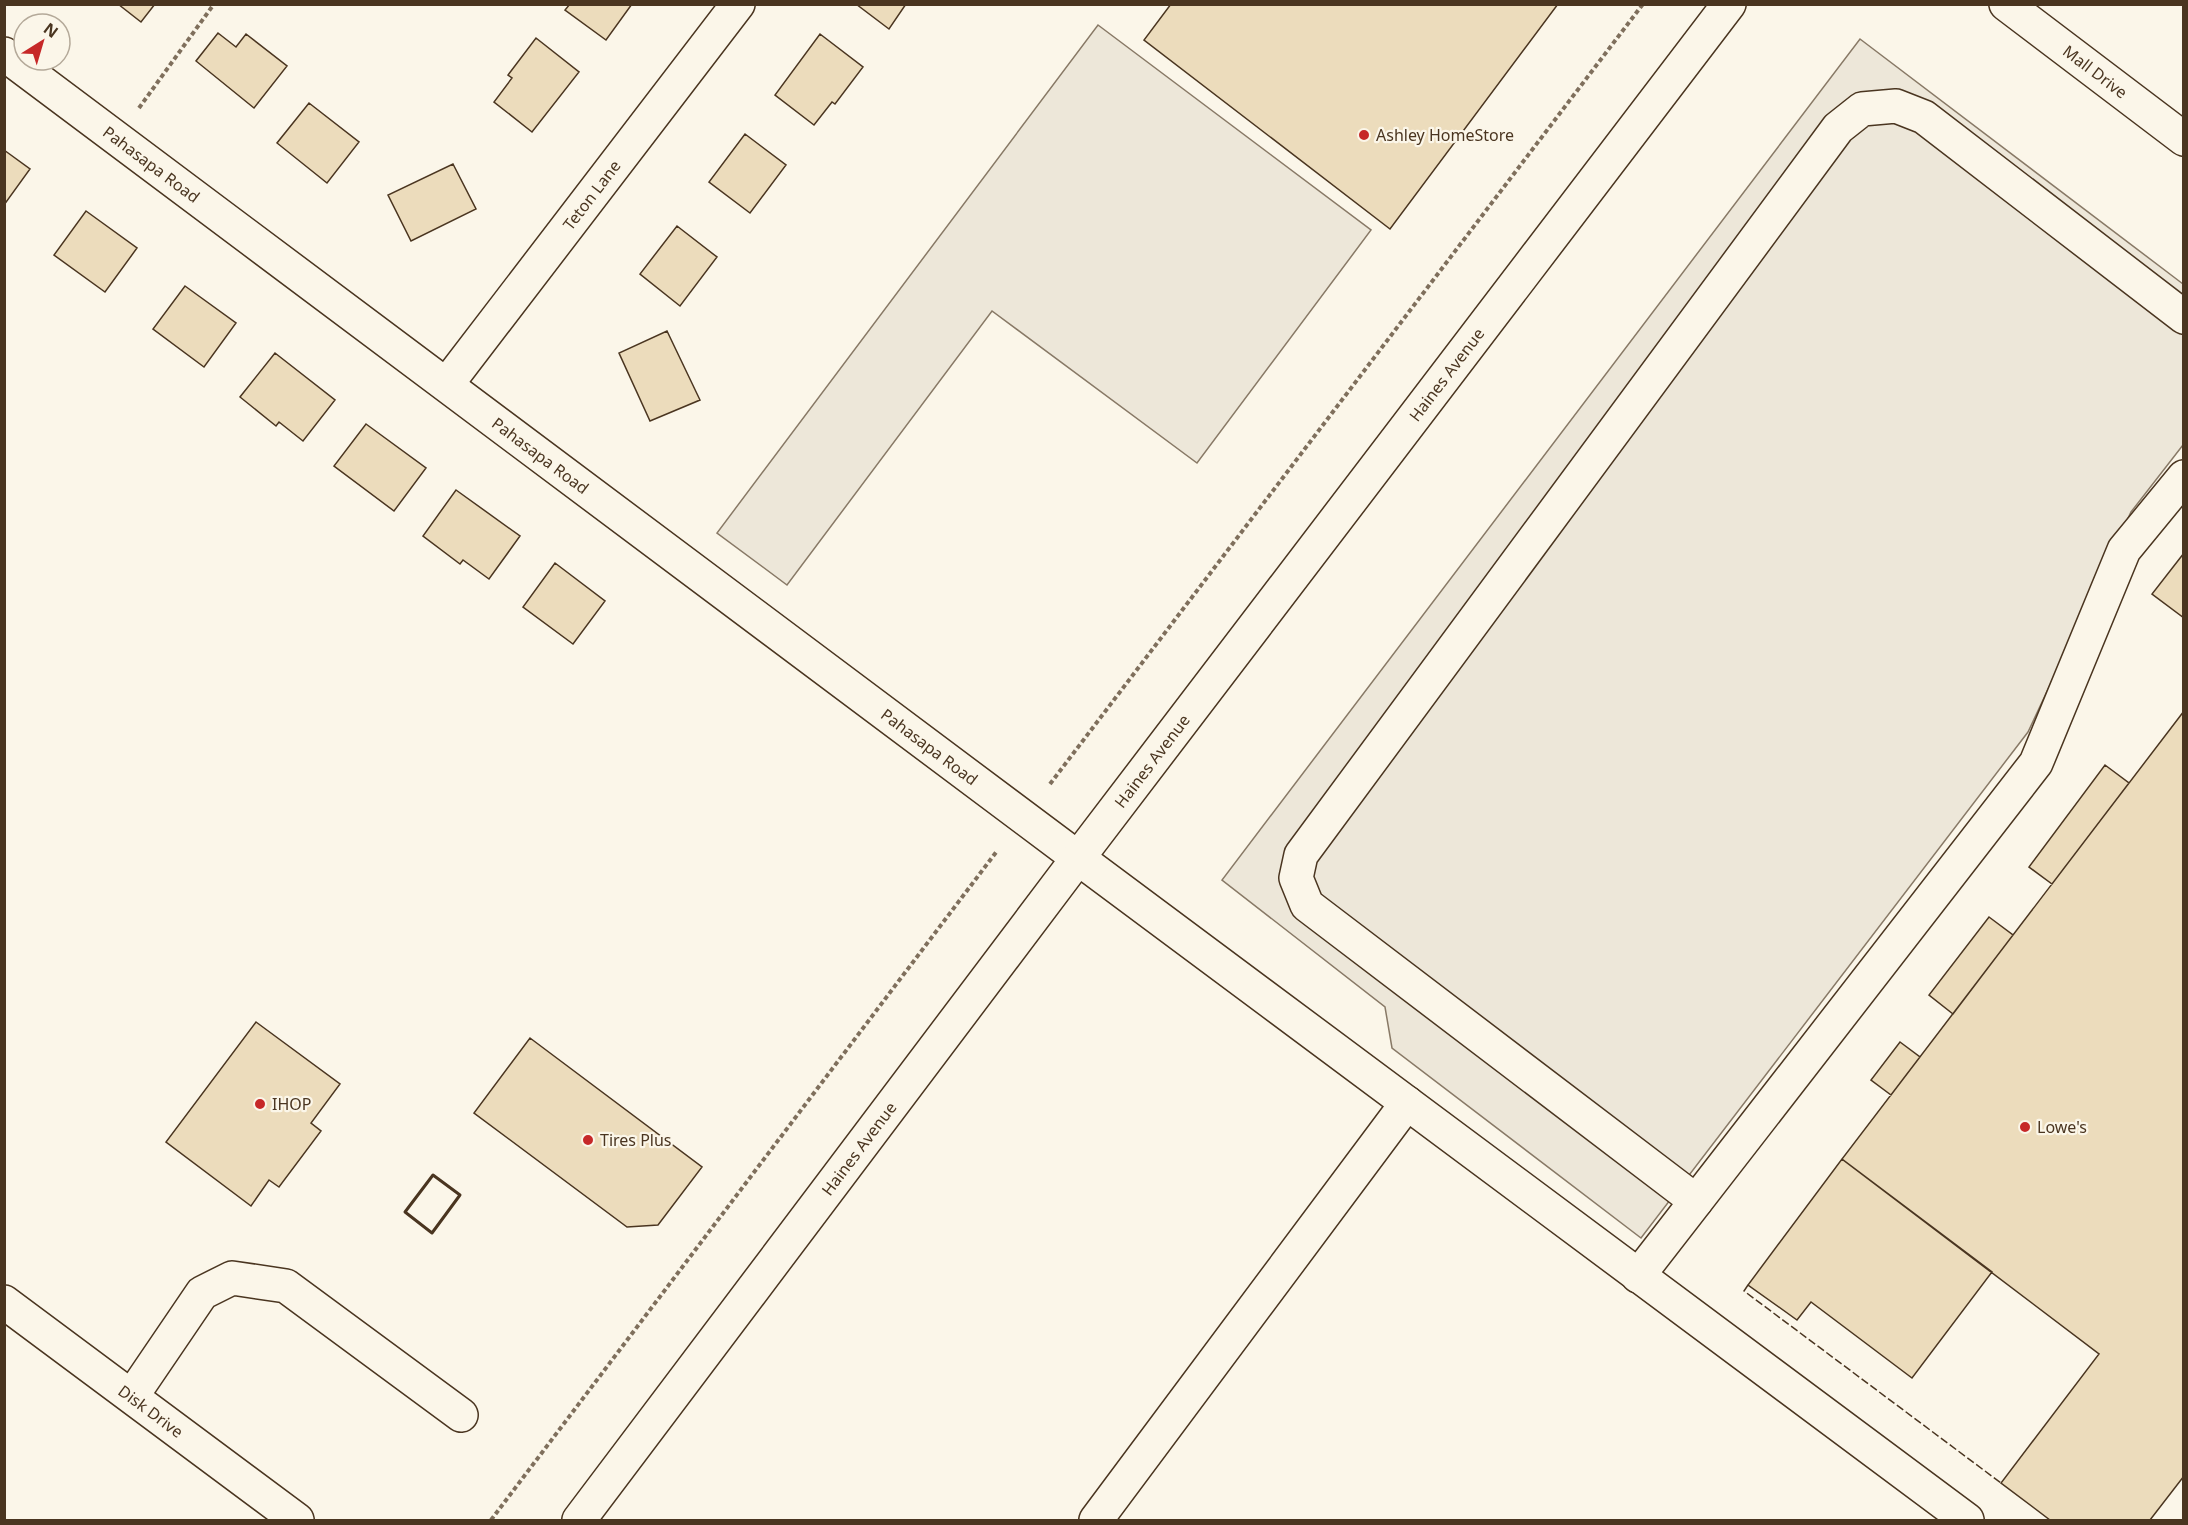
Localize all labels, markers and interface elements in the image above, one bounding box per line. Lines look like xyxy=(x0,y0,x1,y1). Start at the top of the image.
north arrow xyxy=(12,12,72,72)
text: N xyxy=(39,17,63,43)
street label: Mall Drive xyxy=(2058,40,2132,103)
street label: Pahasapa Road xyxy=(98,121,204,208)
place label: Ashley HomeStore xyxy=(1376,124,1514,146)
marker: Ashley HomeStore xyxy=(1357,128,1371,142)
street label: Teton Lane xyxy=(558,156,626,235)
street label: Haines Avenue xyxy=(1404,323,1489,426)
street label: Pahasapa Road xyxy=(487,412,593,499)
street label: Pahasapa Road xyxy=(877,703,982,790)
street label: Haines Avenue xyxy=(1109,710,1195,812)
place label: IHOP xyxy=(272,1093,311,1115)
marker: IHOP xyxy=(253,1097,267,1111)
street label: Haines Avenue xyxy=(816,1097,901,1200)
place label: Lowe's xyxy=(2037,1116,2087,1138)
marker: Lowe's xyxy=(2018,1120,2032,1134)
place label: Tires Plus xyxy=(600,1129,672,1151)
marker: Tires Plus xyxy=(581,1133,595,1147)
street label: Disk Drive xyxy=(114,1380,188,1443)

